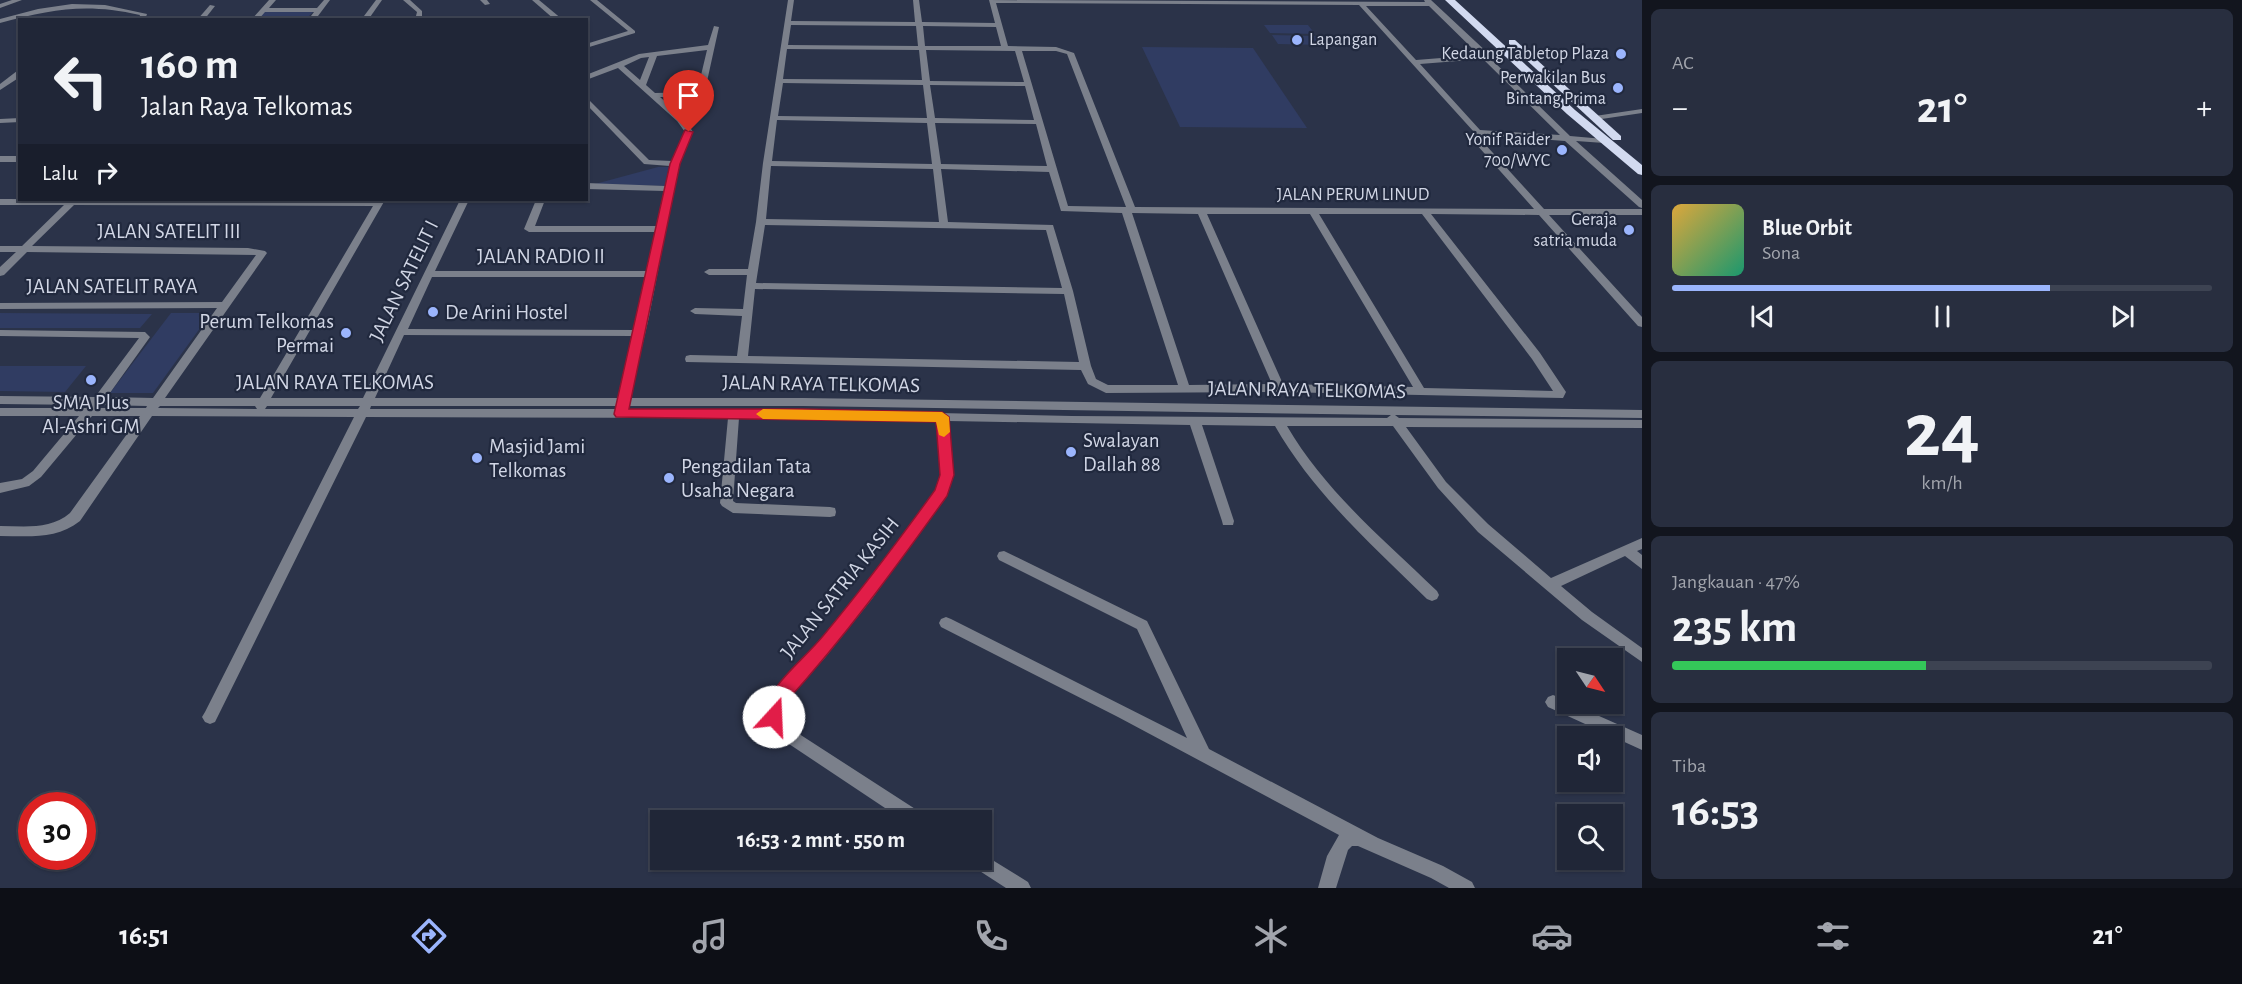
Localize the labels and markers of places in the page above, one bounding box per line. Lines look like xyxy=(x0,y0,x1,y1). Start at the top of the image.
place label: Lapangan xyxy=(1309,31,1377,49)
marker: Lapangan xyxy=(1290,33,1304,47)
place label: Kedaung Tabletop Plaza xyxy=(1441,45,1609,63)
marker: Kedaung Tabletop Plaza xyxy=(1614,47,1628,61)
place label: Perwakilan Bus Bintang Prima xyxy=(1500,69,1606,108)
pin xyxy=(663,70,714,132)
marker: Perwakilan Bus Bintang Prima xyxy=(1611,81,1625,95)
place label: Yonif Raider 700/WYC xyxy=(1465,131,1550,170)
marker: Yonif Raider 700/WYC xyxy=(1555,143,1569,157)
place label: Geraja satria muda xyxy=(1534,211,1617,250)
marker: Geraja satria muda xyxy=(1622,223,1636,237)
place label: De Arini Hostel xyxy=(445,302,568,323)
marker: De Arini Hostel xyxy=(426,305,440,319)
place label: Perum Telkomas Permai xyxy=(199,311,334,356)
marker: Perum Telkomas Permai xyxy=(339,326,353,340)
marker: SMA Plus Al-Ashri GM xyxy=(84,373,98,387)
place label: SMA Plus Al-Ashri GM xyxy=(42,392,140,437)
place label: Swalayan Dallah 88 xyxy=(1083,430,1161,475)
place label: Masjid Jami Telkomas xyxy=(489,436,585,481)
marker: Swalayan Dallah 88 xyxy=(1064,445,1078,459)
marker: Masjid Jami Telkomas xyxy=(470,451,484,465)
place label: Pengadilan Tata Usaha Negara xyxy=(681,456,811,501)
marker: Pengadilan Tata Usaha Negara xyxy=(662,471,676,485)

